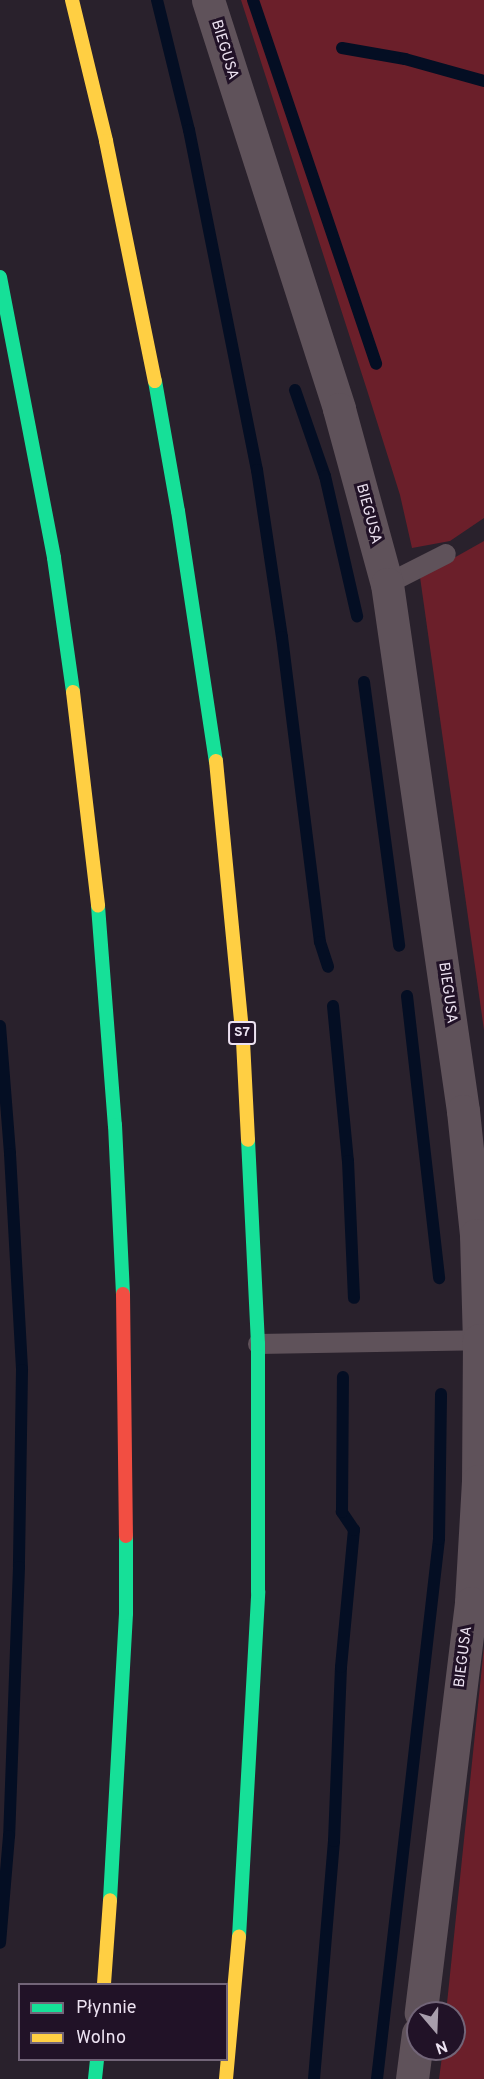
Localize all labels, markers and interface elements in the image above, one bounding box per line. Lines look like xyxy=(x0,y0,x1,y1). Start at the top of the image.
street label: BIEGUSA xyxy=(206,18,242,82)
street label: BIEGUSA xyxy=(351,482,385,546)
street label: BIEGUSA xyxy=(434,961,460,1025)
road number: S7 xyxy=(227,1022,257,1044)
street label: BIEGUSA xyxy=(451,1625,477,1689)
legend xyxy=(18,1983,228,2061)
text: Płynnie xyxy=(76,1997,137,2020)
north arrow xyxy=(406,2001,466,2061)
text: Wolno xyxy=(76,2027,126,2050)
text: N xyxy=(433,2035,450,2057)

